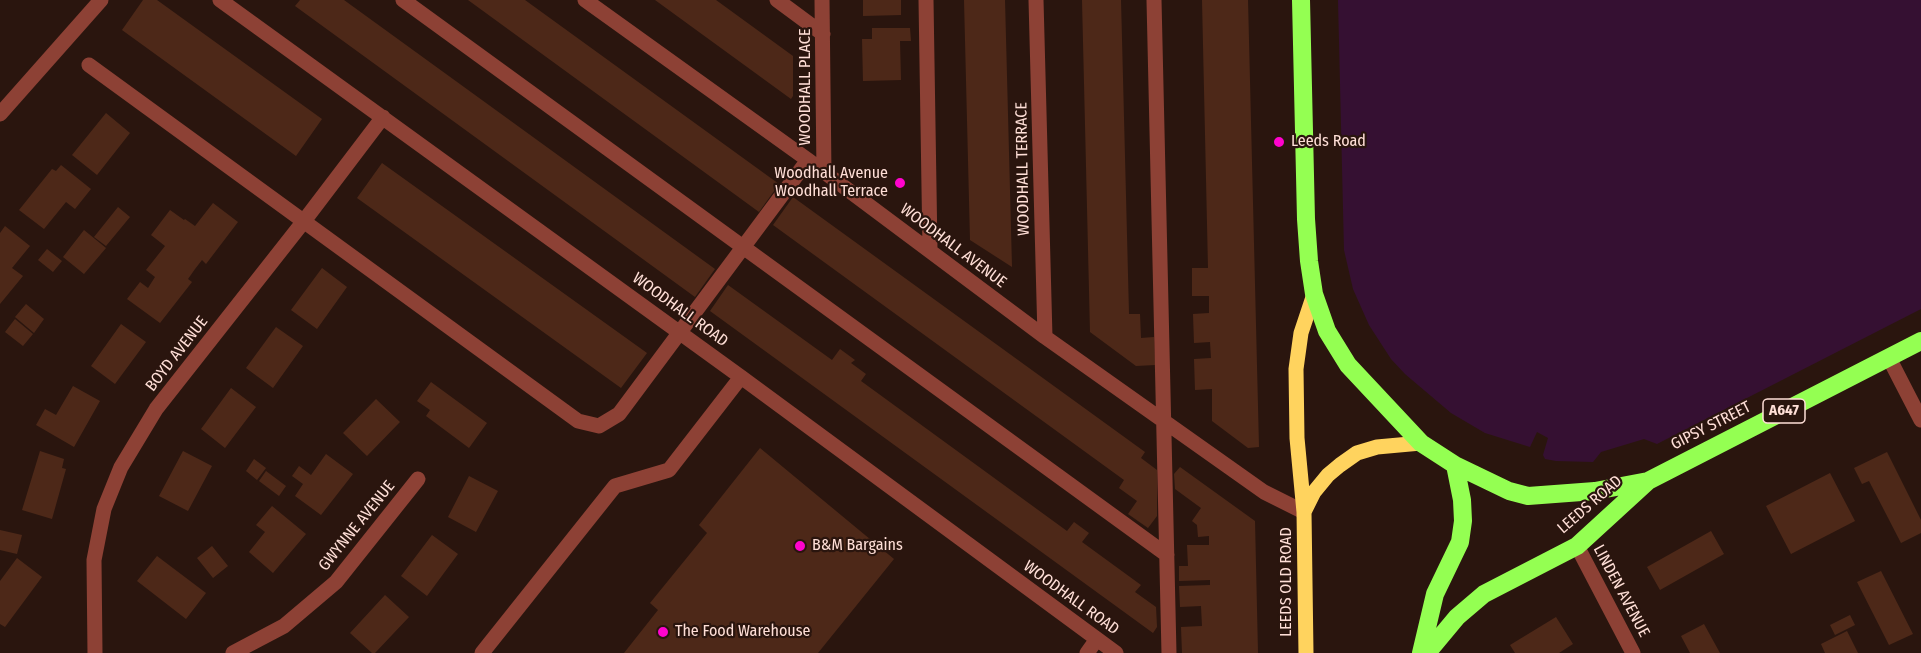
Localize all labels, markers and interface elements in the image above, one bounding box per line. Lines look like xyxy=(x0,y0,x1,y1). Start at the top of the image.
street label: WOODHALL PLACE xyxy=(796,29,816,145)
street label: WOODHALL TERRACE xyxy=(1012,102,1034,236)
place label: Leeds Road xyxy=(1291,132,1366,152)
marker: Leeds Road xyxy=(1272,135,1286,149)
place label: Woodhall Avenue Woodhall Terrace xyxy=(774,164,888,202)
marker: Woodhall Avenue Woodhall Terrace xyxy=(893,176,907,190)
street label: WOODHALL AVENUE xyxy=(896,200,1010,292)
street label: WOODHALL ROAD xyxy=(628,269,732,351)
street label: BOYD AVENUE xyxy=(142,313,212,395)
street label: GIPSY STREET xyxy=(1668,398,1754,454)
road number: A647 xyxy=(1763,399,1805,423)
street label: LEEDS ROAD xyxy=(1554,472,1626,538)
street label: GWYNNE AVENUE xyxy=(315,477,399,575)
street label: LEEDS OLD ROAD xyxy=(1277,527,1297,637)
place label: B&M Bargains xyxy=(812,536,903,556)
marker: B&M Bargains xyxy=(793,539,807,553)
street label: LINDEN AVENUE xyxy=(1589,542,1653,640)
street label: WOODHALL ROAD xyxy=(1019,557,1123,639)
place label: The Food Warehouse xyxy=(675,622,810,642)
marker: The Food Warehouse xyxy=(656,625,670,639)

